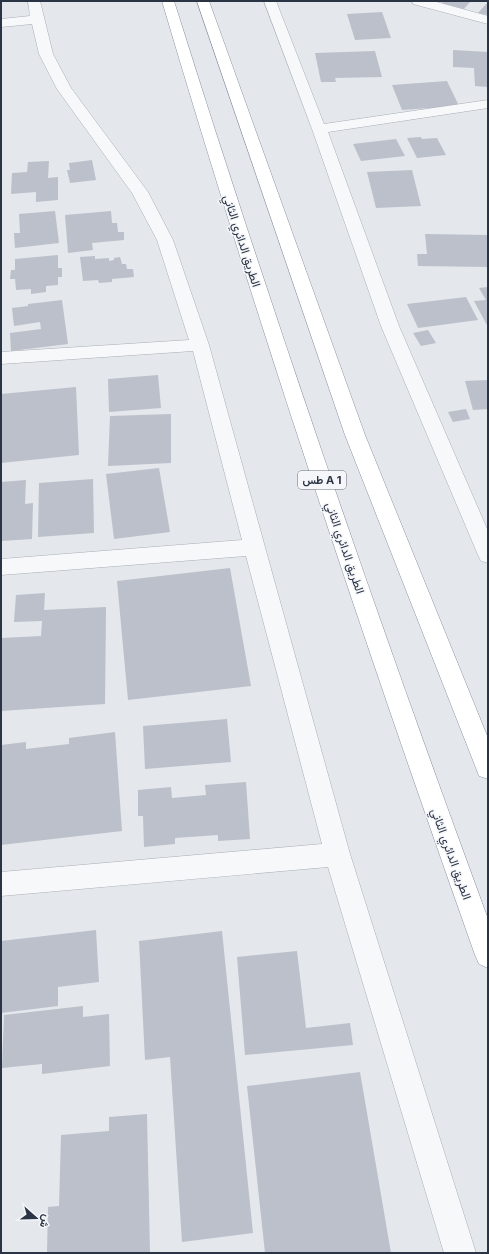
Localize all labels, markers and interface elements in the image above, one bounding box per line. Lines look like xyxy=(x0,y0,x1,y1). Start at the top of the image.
street label: الطريق الدائري الثاني xyxy=(218,193,264,290)
road number: طس A 1 xyxy=(298,471,346,489)
street label: الطريق الدائري الثاني xyxy=(320,500,368,597)
street label: الطريق الدائري الثاني xyxy=(425,806,475,903)
north arrow xyxy=(16,1198,56,1238)
text: ش xyxy=(37,1213,54,1230)

